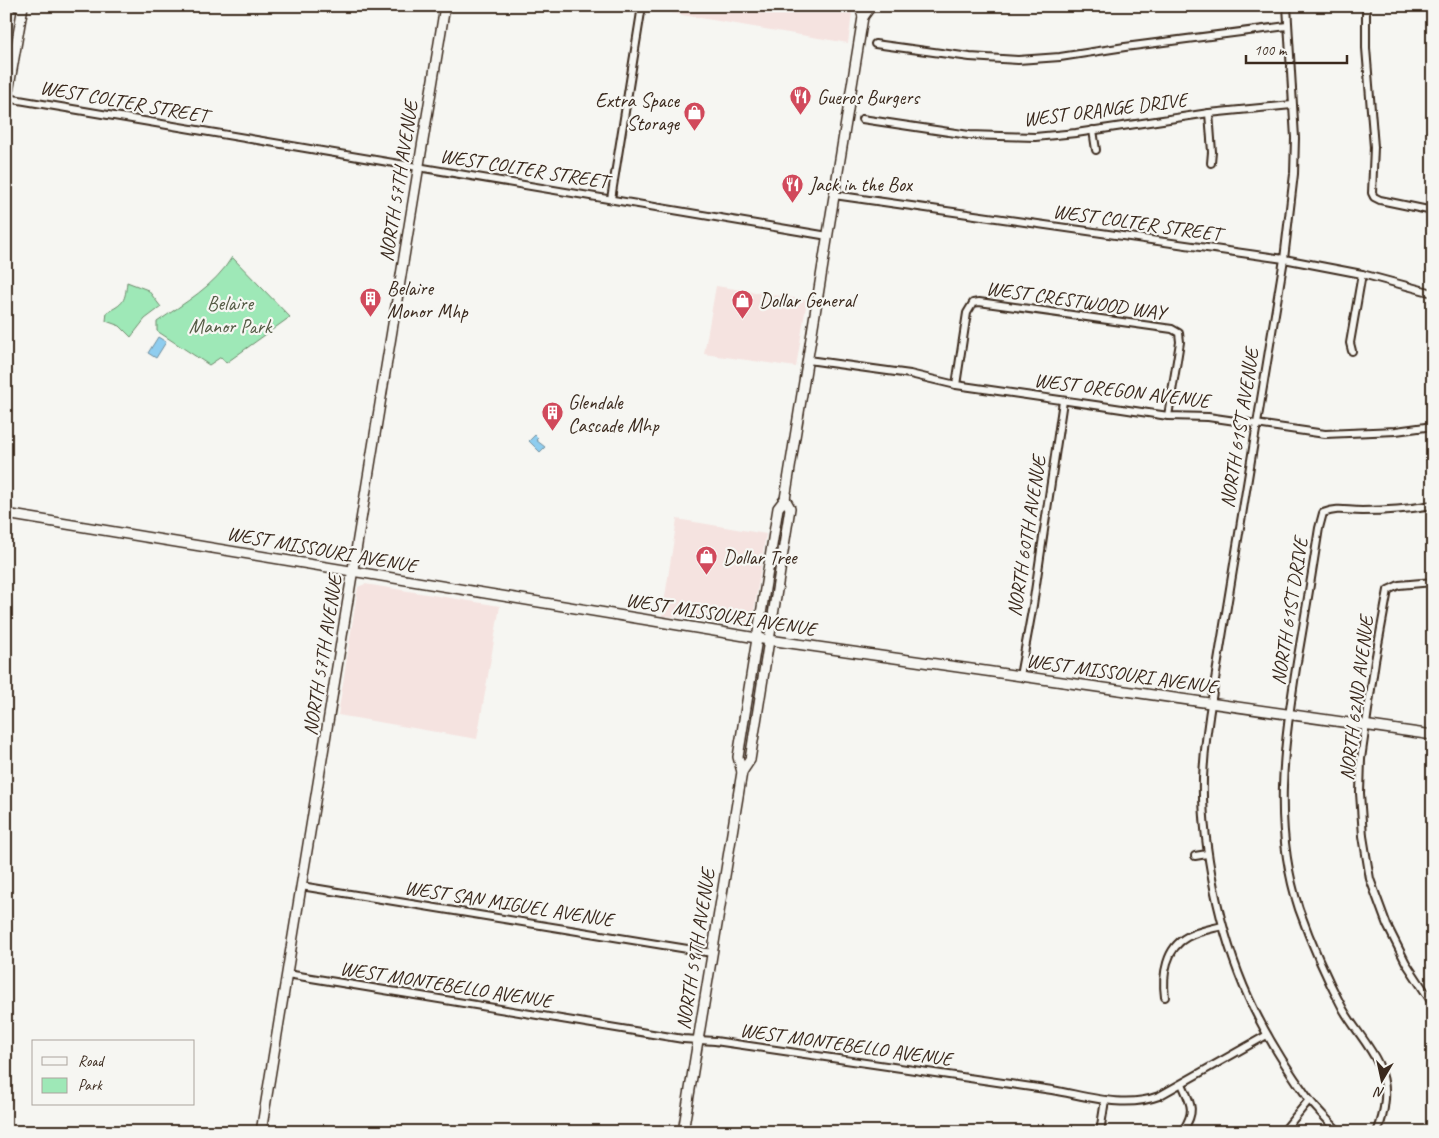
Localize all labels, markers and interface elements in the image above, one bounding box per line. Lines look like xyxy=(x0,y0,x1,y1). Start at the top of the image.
scale bar xyxy=(1246,32,1348,64)
text: 100 m xyxy=(1254,41,1288,60)
street label: WEST COLTER STREET xyxy=(38,74,214,129)
restaurant icon: Gueros Burgers xyxy=(789,85,813,116)
place label: Gueros Burgers xyxy=(817,85,921,110)
street label: WEST ORANGE DRIVE xyxy=(1022,87,1191,132)
place label: Extra Space Storage xyxy=(595,88,680,136)
street label: NORTH 57TH AVENUE xyxy=(373,97,424,263)
shop icon: Extra Space Storage xyxy=(683,100,707,131)
street label: WEST COLTER STREET xyxy=(438,143,614,195)
restaurant icon: Jack in the Box xyxy=(781,172,805,203)
place label: Jack in the Box xyxy=(808,172,914,197)
street label: WEST COLTER STREET xyxy=(1051,198,1227,247)
place label: Belaire Monor Mhp xyxy=(387,276,469,324)
street label: WEST CRESTWOOD WAY xyxy=(985,276,1170,326)
building icon: Belaire Monor Mhp xyxy=(359,287,383,318)
shop icon: Dollar General xyxy=(731,288,755,319)
place label: Dollar General xyxy=(759,288,859,313)
park label: Belaire Manor Park xyxy=(189,291,273,339)
street label: NORTH 61ST AVENUE xyxy=(1215,344,1265,509)
street label: WEST OREGON AVENUE xyxy=(1033,367,1214,414)
place label: Glendale Cascade Mhp xyxy=(568,390,660,438)
building icon: Glendale Cascade Mhp xyxy=(540,401,564,432)
street label: NORTH 60TH AVENUE xyxy=(1001,452,1052,618)
street label: WEST MISSOURI AVENUE xyxy=(225,520,422,579)
street label: NORTH 61ST DRIVE xyxy=(1266,533,1314,687)
shop icon: Dollar Tree xyxy=(695,545,719,576)
place label: Dollar Tree xyxy=(723,545,798,570)
street label: NORTH 57TH AVENUE xyxy=(297,571,348,737)
street label: WEST MISSOURI AVENUE xyxy=(624,587,821,642)
street label: NORTH 62ND AVENUE xyxy=(1334,612,1379,782)
street label: WEST MISSOURI AVENUE xyxy=(1025,648,1222,700)
street label: NORTH 59TH AVENUE xyxy=(670,865,721,1031)
street label: WEST SAN MIGUEL AVENUE xyxy=(403,875,618,933)
street label: WEST MONTEBELLO AVENUE xyxy=(338,955,556,1014)
street label: WEST MONTEBELLO AVENUE xyxy=(738,1017,957,1072)
legend xyxy=(32,1040,195,1106)
text: Road xyxy=(78,1052,105,1071)
north arrow xyxy=(1356,1056,1406,1106)
text: Park xyxy=(78,1076,103,1095)
text: N xyxy=(1372,1083,1386,1101)

